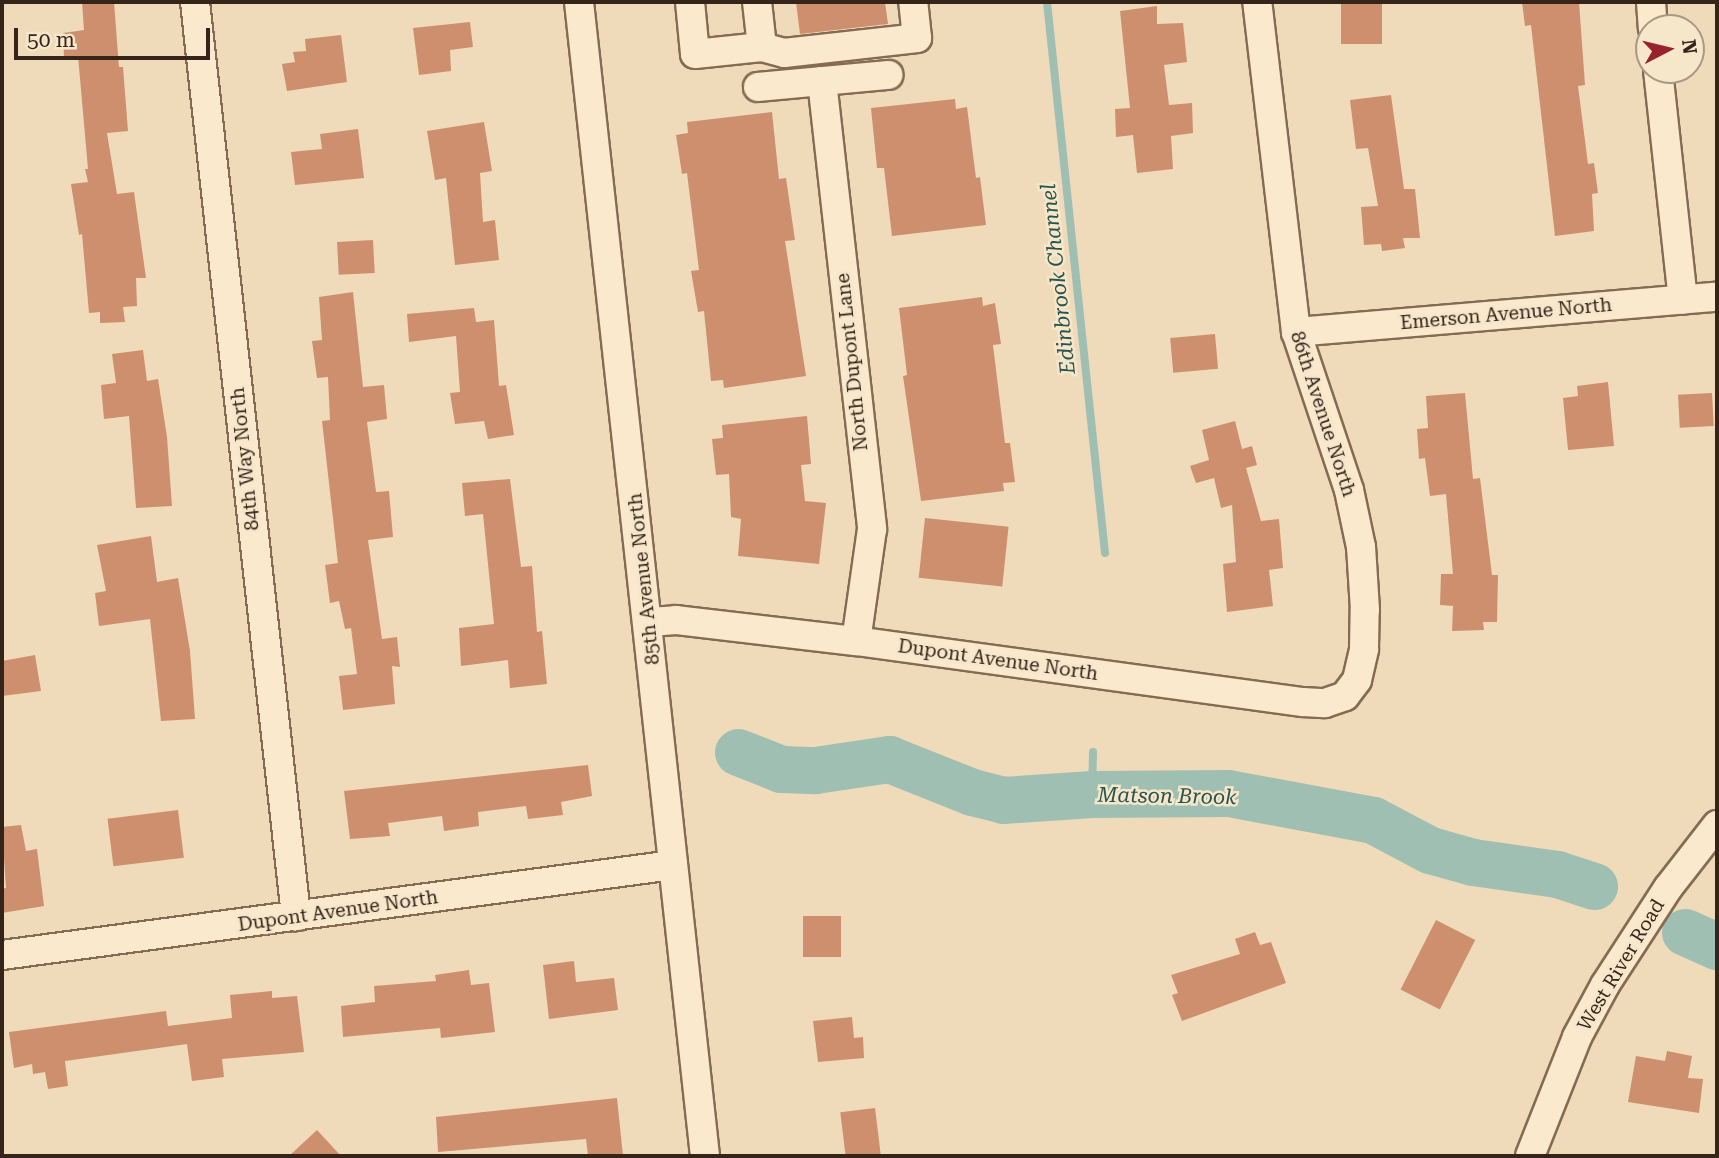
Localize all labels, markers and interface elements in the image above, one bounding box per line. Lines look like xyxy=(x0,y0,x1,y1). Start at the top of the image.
scale bar xyxy=(18,14,214,58)
north arrow xyxy=(1635,14,1705,84)
text: 50 m xyxy=(27,28,75,52)
text: N xyxy=(1677,38,1702,55)
water label: Edinbrook Channel xyxy=(1035,182,1081,376)
street label: North Dupont Lane xyxy=(831,272,873,452)
street label: Emerson Avenue North xyxy=(1399,293,1613,335)
street label: 86th Avenue North xyxy=(1286,328,1360,500)
street label: 84th Way North xyxy=(226,386,264,532)
street label: 85th Avenue North xyxy=(624,492,664,666)
street label: Dupont Avenue North xyxy=(896,635,1100,685)
water label: Matson Brook xyxy=(1097,782,1237,810)
street label: Dupont Avenue North xyxy=(236,886,440,936)
street label: West River Road xyxy=(1573,895,1669,1035)

